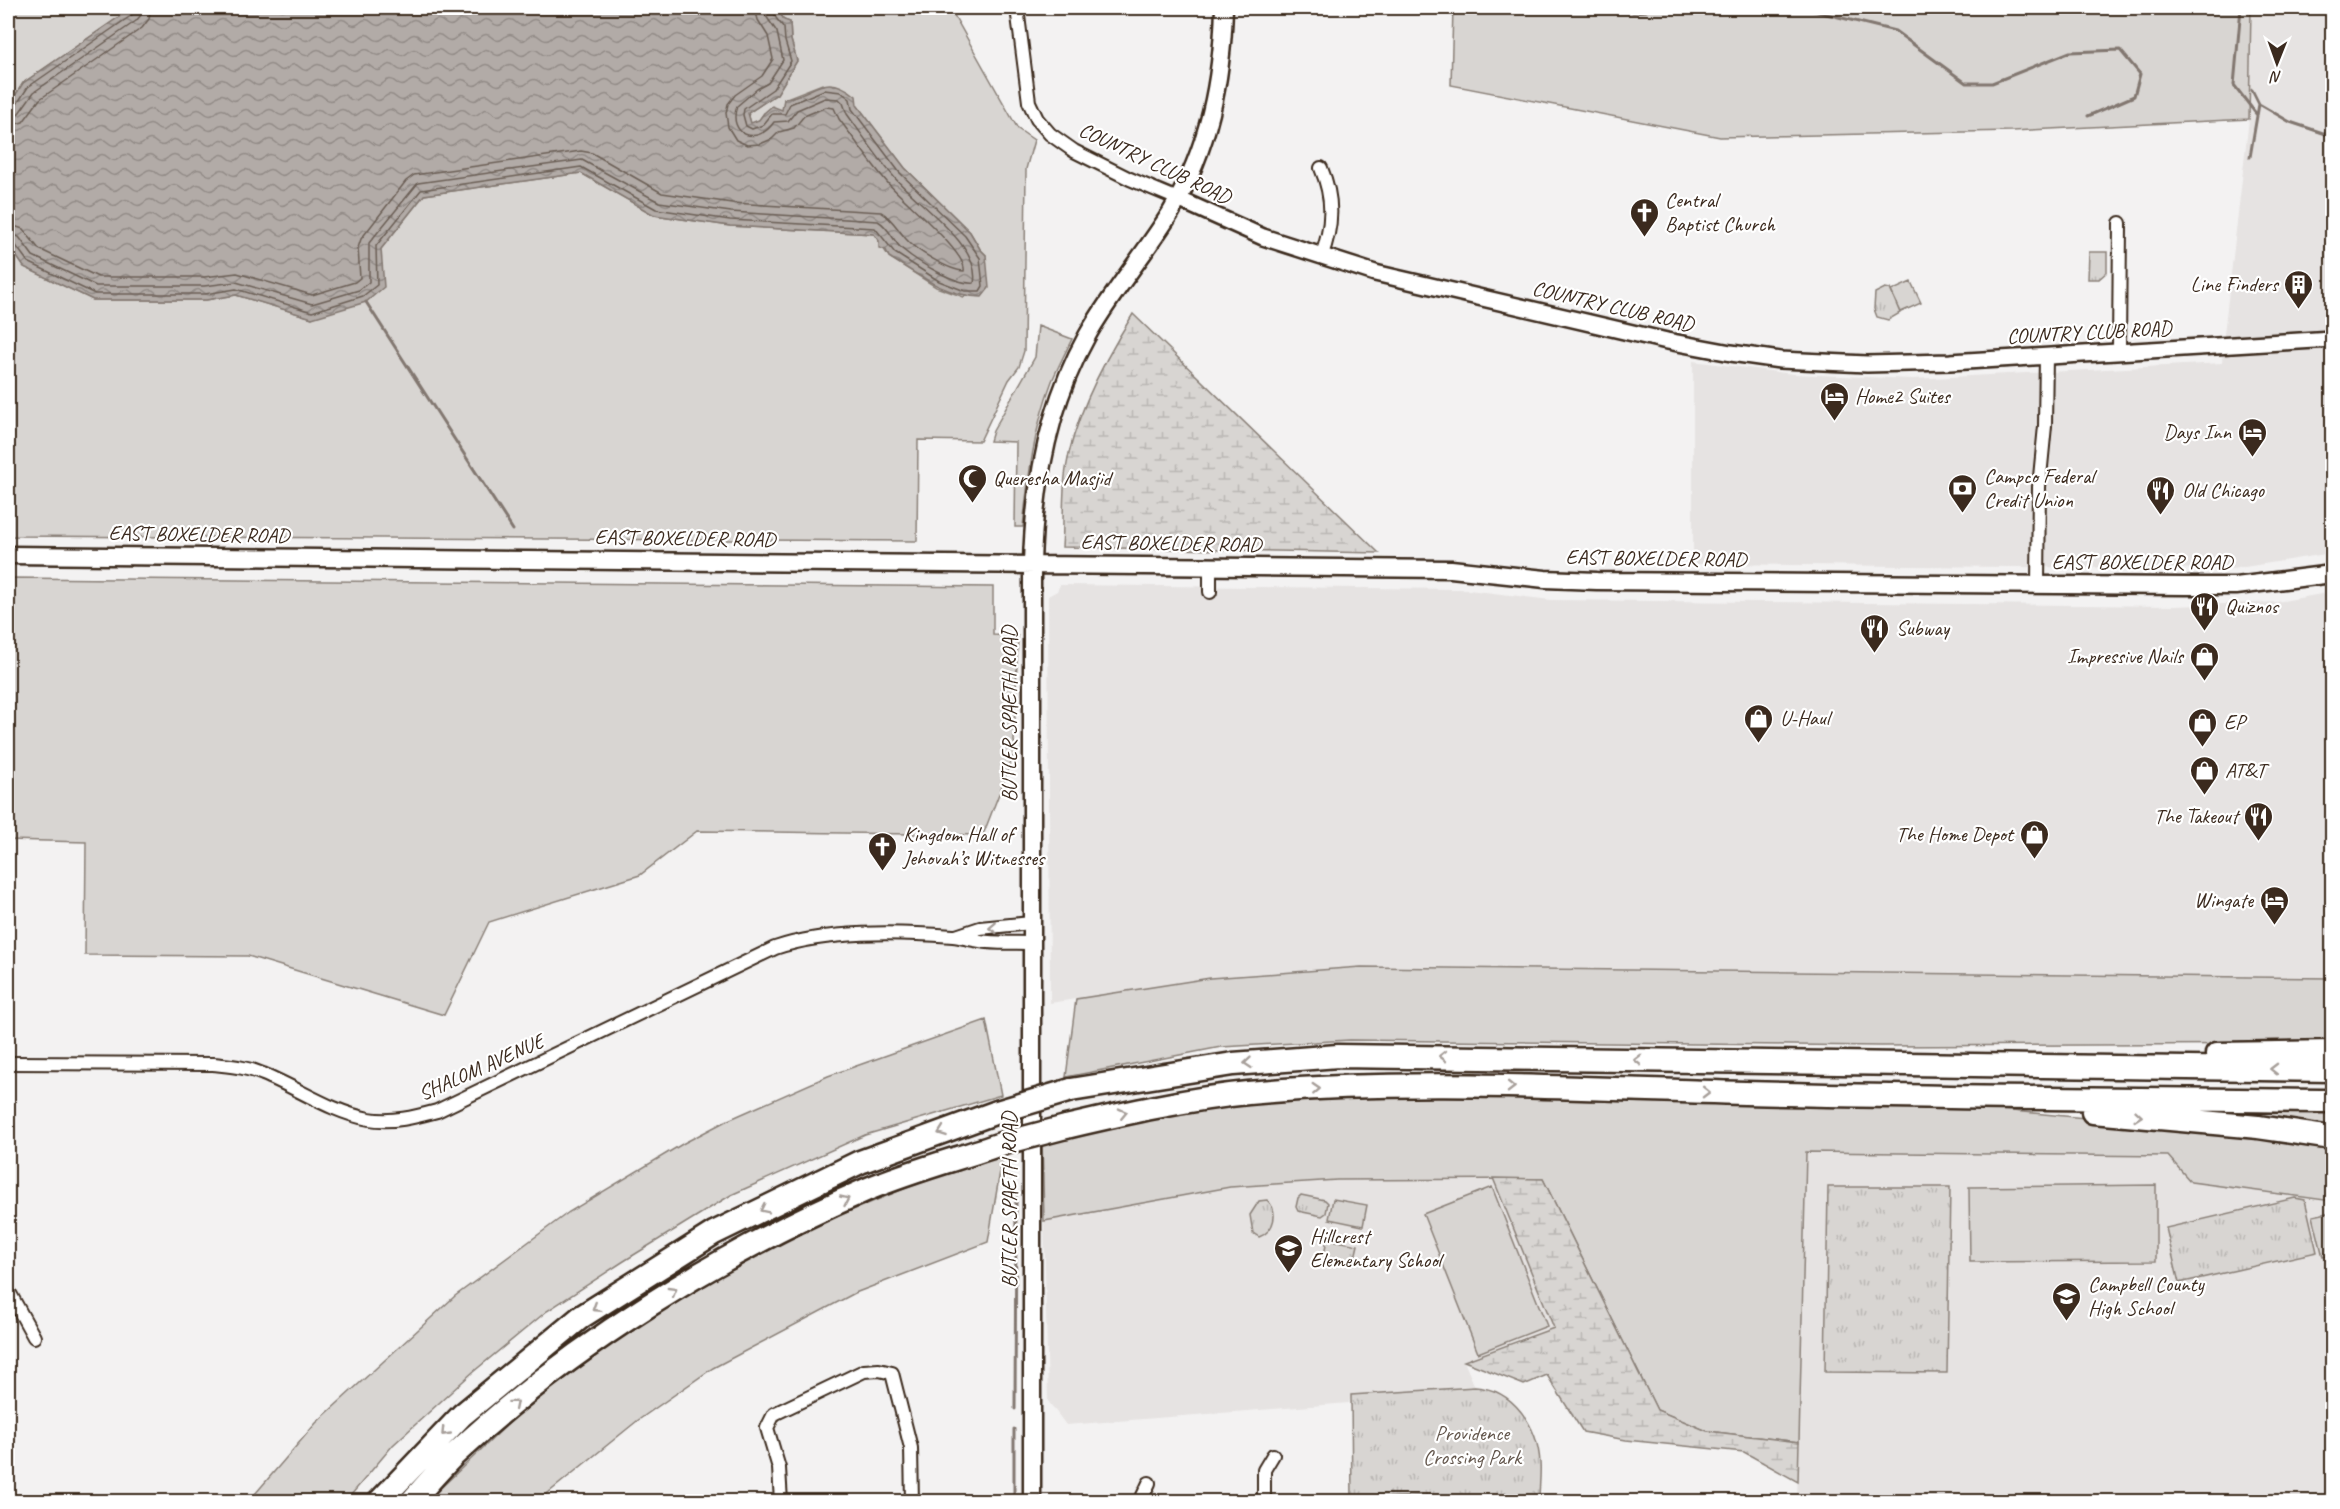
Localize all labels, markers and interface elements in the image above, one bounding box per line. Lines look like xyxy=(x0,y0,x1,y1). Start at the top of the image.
north arrow xyxy=(2247,33,2307,93)
text: N xyxy=(2269,67,2282,87)
street label: COUNTRY CLUB ROAD xyxy=(1075,116,1237,210)
place label: Central Baptist Church xyxy=(1665,187,1776,237)
church icon: Central Baptist Church xyxy=(1628,196,1660,238)
building icon: Line Finders xyxy=(2283,268,2315,310)
place label: Line Finders xyxy=(2191,271,2280,297)
street label: COUNTRY CLUB ROAD xyxy=(1530,275,1698,338)
street label: COUNTRY CLUB ROAD xyxy=(2006,315,2174,349)
hotel icon: Home2 Suites xyxy=(1818,380,1850,422)
place label: Home2 Suites xyxy=(1855,383,1952,409)
hotel icon: Days Inn xyxy=(2236,416,2268,458)
place label: Days Inn xyxy=(2163,419,2232,445)
mosque icon: Queresha Masjid xyxy=(956,462,988,504)
place label: Campco Federal Credit Union xyxy=(1984,463,2098,513)
place label: Queresha Masjid xyxy=(993,465,1113,491)
bank icon: Campco Federal Credit Union xyxy=(1947,472,1979,514)
restaurant icon: Old Chicago xyxy=(2145,474,2177,516)
place label: Old Chicago xyxy=(2182,477,2265,503)
street label: EAST BOXELDER ROAD xyxy=(108,519,291,549)
street label: EAST BOXELDER ROAD xyxy=(594,523,777,553)
street label: EAST BOXELDER ROAD xyxy=(1080,528,1263,558)
street label: EAST BOXELDER ROAD xyxy=(1565,543,1748,573)
street label: EAST BOXELDER ROAD xyxy=(2052,549,2234,575)
restaurant icon: Quiznos xyxy=(2188,590,2220,632)
place label: Quiznos xyxy=(2225,593,2280,619)
restaurant icon: Subway xyxy=(1859,612,1891,654)
place label: Subway xyxy=(1896,615,1951,641)
street label: BUTLER SPAETH ROAD xyxy=(996,624,1022,802)
shop icon: Impressive Nails xyxy=(2188,640,2220,682)
place label: Impressive Nails xyxy=(2067,643,2185,669)
shop icon: U-Haul xyxy=(1743,702,1775,744)
place label: U-Haul xyxy=(1780,705,1833,731)
shop icon: EP xyxy=(2187,706,2219,748)
place label: EP xyxy=(2224,709,2248,735)
shop icon: AT&T xyxy=(2188,754,2220,796)
place label: AT&T xyxy=(2225,757,2270,783)
restaurant icon: The Takeout xyxy=(2243,800,2275,842)
place label: The Takeout xyxy=(2154,803,2241,829)
shop icon: The Home Depot xyxy=(2018,818,2050,860)
place label: Kingdom Hall of Jehovah’s Witnesses xyxy=(902,821,1046,871)
place label: The Home Depot xyxy=(1896,821,2015,847)
church icon: Kingdom Hall of Jehovah’s Witnesses xyxy=(866,830,898,872)
hotel icon: Wingate xyxy=(2258,884,2290,926)
place label: Wingate xyxy=(2194,887,2254,913)
one-way arrow xyxy=(988,921,997,934)
street label: SHALOM AVENUE xyxy=(414,1027,550,1106)
one-way arrow xyxy=(1439,1050,1448,1063)
one-way arrow xyxy=(1634,1053,1643,1066)
one-way arrow xyxy=(1244,1056,1253,1069)
one-way arrow xyxy=(2270,1063,2279,1076)
one-way arrow xyxy=(1506,1081,1515,1093)
one-way arrow xyxy=(1311,1083,1320,1096)
one-way arrow xyxy=(1701,1085,1710,1098)
one-way arrow xyxy=(1117,1108,1127,1121)
one-way arrow xyxy=(2134,1109,2143,1122)
street label: BUTLER SPAETH ROAD xyxy=(996,1110,1022,1288)
one-way arrow xyxy=(937,1124,948,1137)
one-way arrow xyxy=(839,1195,850,1207)
one-way arrow xyxy=(759,1202,770,1214)
place label: Hillcrest Elementary School xyxy=(1310,1223,1445,1273)
school or university icon: Hillcrest Elementary School xyxy=(1273,1232,1305,1274)
place label: Campbell County High School xyxy=(2088,1271,2205,1321)
school or university icon: Campbell County High School xyxy=(2051,1280,2083,1322)
one-way arrow xyxy=(667,1287,677,1298)
one-way arrow xyxy=(591,1300,602,1311)
one-way arrow xyxy=(507,1400,518,1411)
park label: Providence Crossing Park xyxy=(1423,1420,1523,1470)
one-way arrow xyxy=(442,1424,453,1435)

